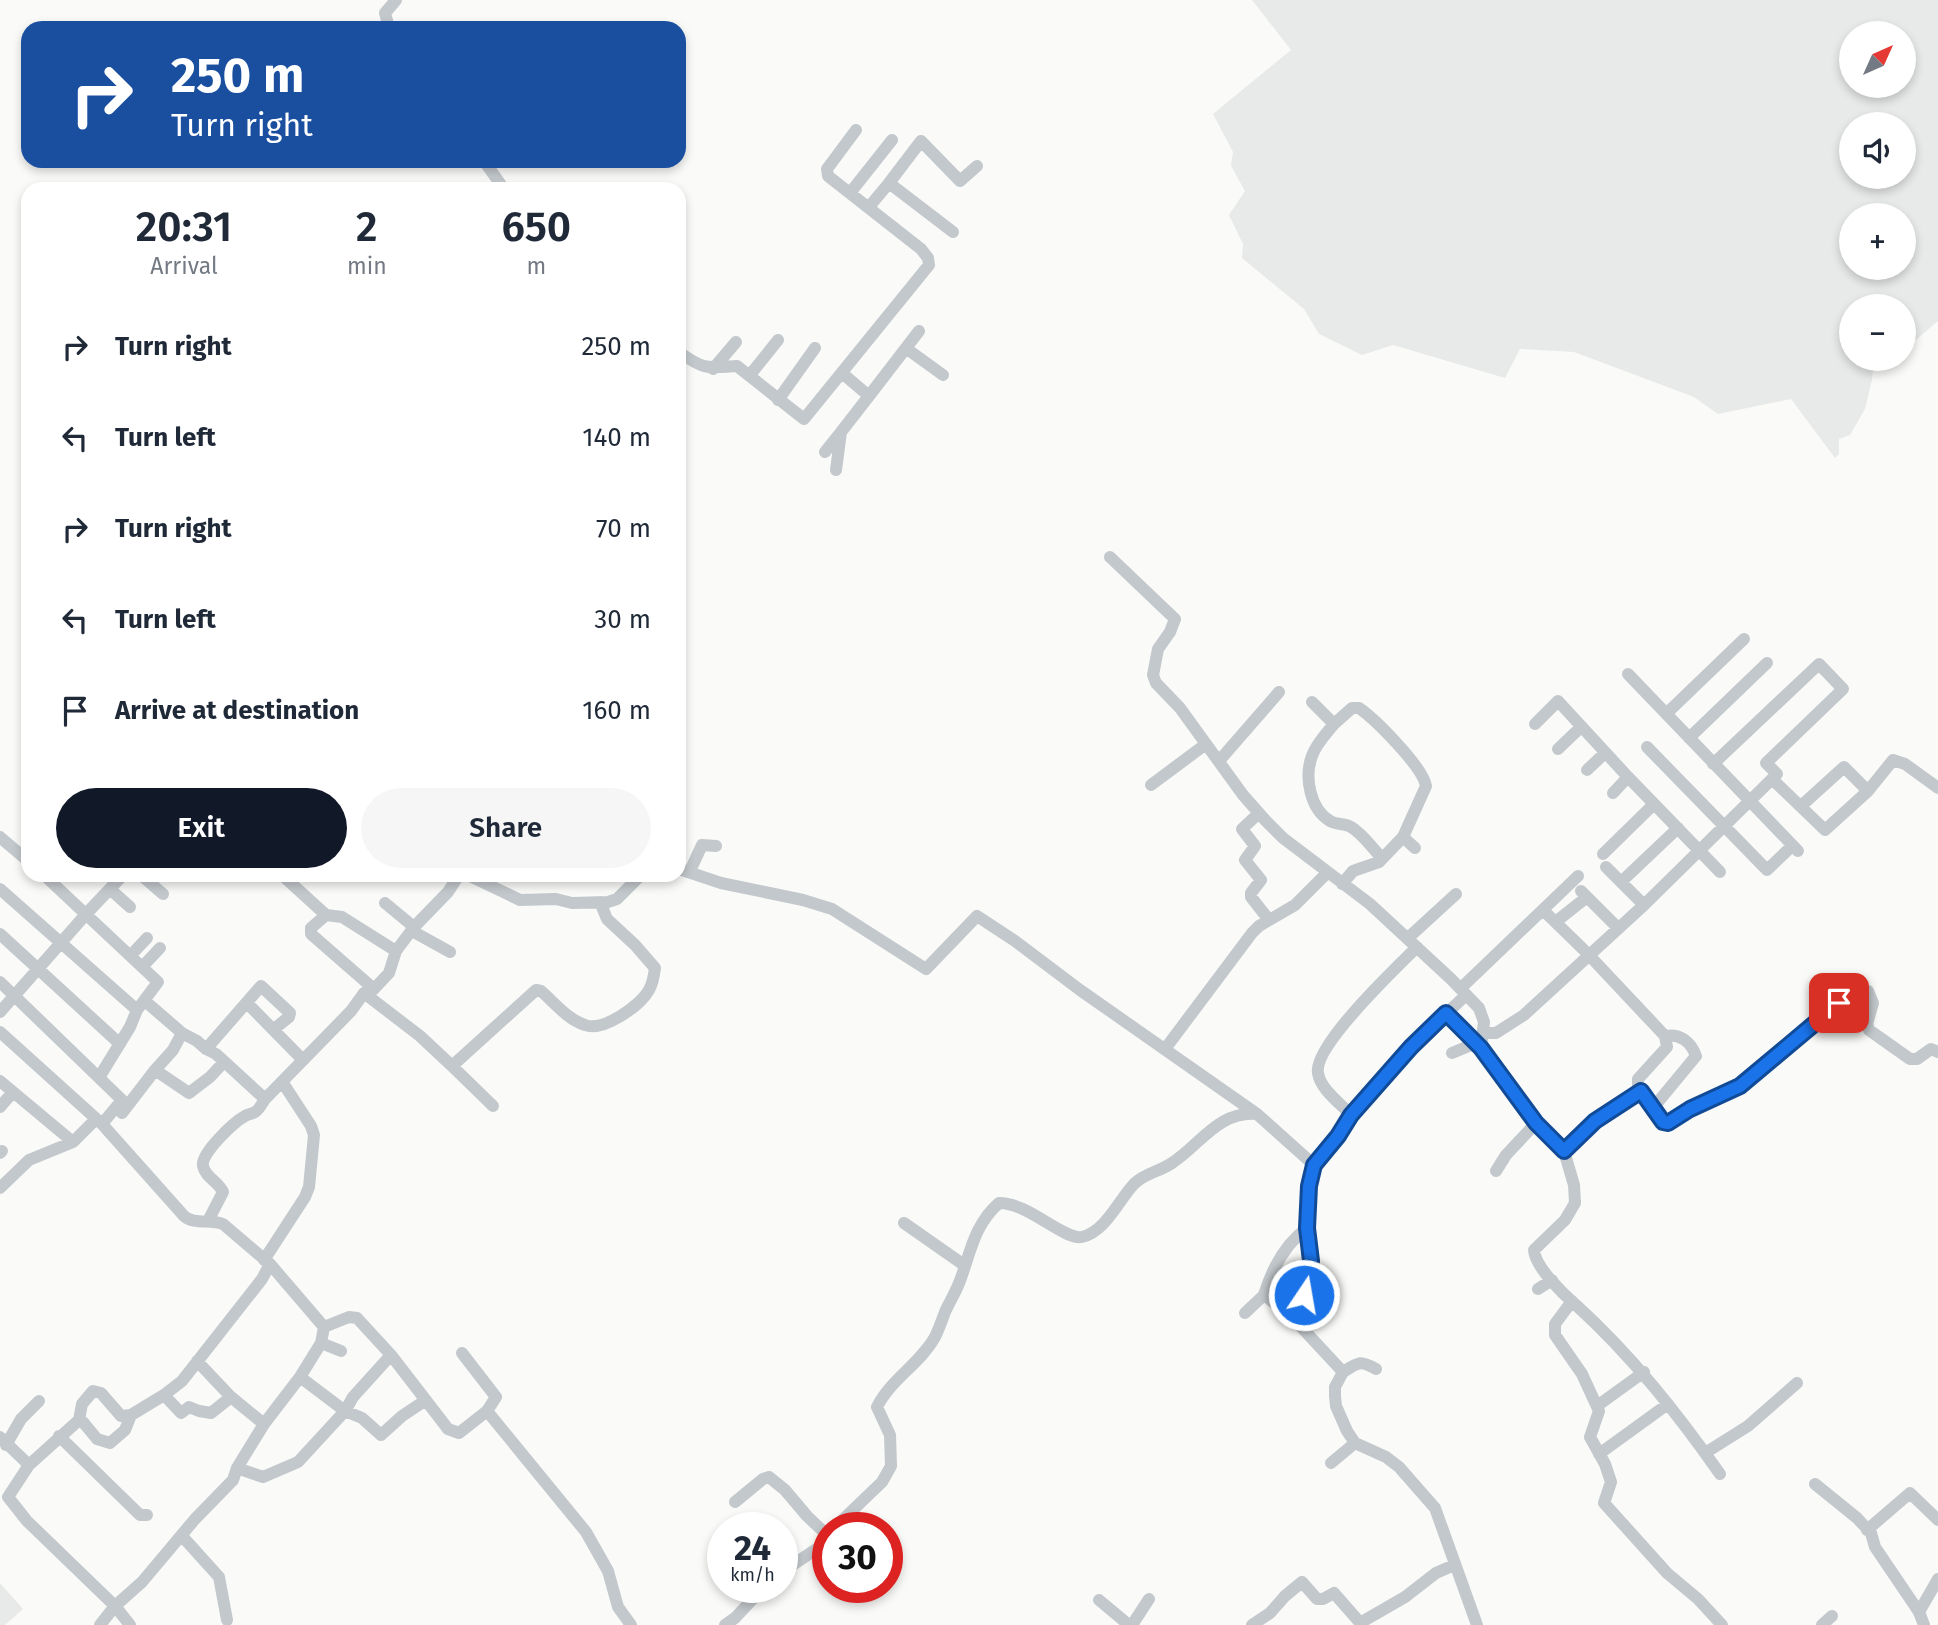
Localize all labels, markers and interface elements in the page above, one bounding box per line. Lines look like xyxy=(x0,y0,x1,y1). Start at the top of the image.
north arrow xyxy=(1839,21,1916,98)
map controls xyxy=(1839,21,1916,371)
text: 250 m xyxy=(171,46,304,105)
icon: right xyxy=(56,49,147,140)
text: Turn right xyxy=(171,106,313,144)
button: sound xyxy=(1839,112,1916,189)
text: 20:31 xyxy=(136,202,232,252)
text: 2 xyxy=(356,202,378,252)
text: 650 xyxy=(502,202,571,252)
button: + xyxy=(1839,203,1916,280)
text: Arrival xyxy=(150,252,218,280)
text: min xyxy=(347,252,387,280)
text: m xyxy=(526,252,546,280)
button: − xyxy=(1839,294,1916,371)
icon: right xyxy=(56,328,94,366)
text: Turn right xyxy=(115,331,232,362)
text: 250 m xyxy=(581,331,651,362)
icon: left xyxy=(56,419,94,457)
text: Turn left xyxy=(115,422,216,453)
text: 140 m xyxy=(582,422,651,453)
icon: right xyxy=(56,510,94,548)
text: Turn right xyxy=(115,513,232,544)
text: 70 m xyxy=(596,513,651,544)
icon: left xyxy=(56,601,94,639)
text: Turn left xyxy=(115,604,216,635)
text: 30 m xyxy=(594,604,651,635)
icon: arrive xyxy=(56,692,94,730)
text: Arrive at destination xyxy=(115,695,359,726)
text: 160 m xyxy=(582,695,651,726)
button: Exit xyxy=(56,788,347,868)
button: Share xyxy=(361,788,651,868)
pin xyxy=(1809,973,1869,1033)
icon: arrive xyxy=(1820,984,1858,1022)
position arrow xyxy=(1267,1258,1341,1332)
speed limit sign: 30 xyxy=(812,1512,903,1603)
text: 24 xyxy=(734,1527,771,1569)
text: km/h xyxy=(730,1564,775,1586)

